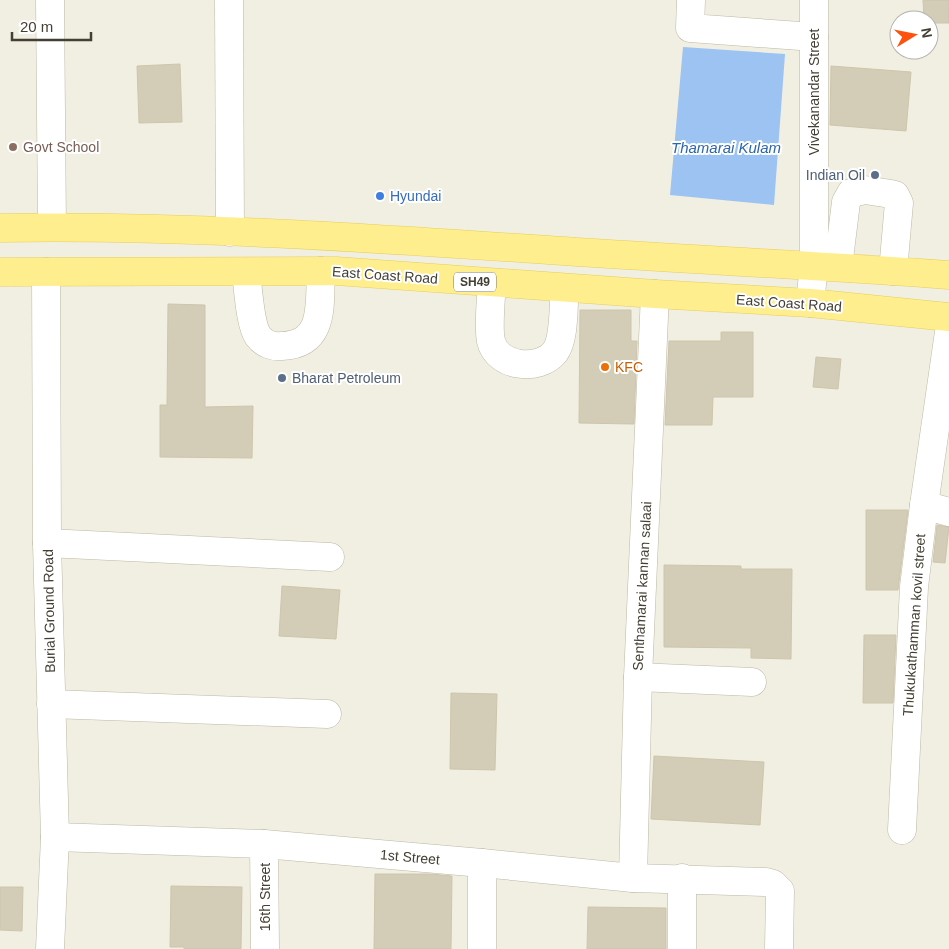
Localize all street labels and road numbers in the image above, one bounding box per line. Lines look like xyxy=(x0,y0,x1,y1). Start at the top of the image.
street label: Vivekanandar Street xyxy=(806,29,822,155)
street label: East Coast Road xyxy=(332,263,438,287)
road number: SH49 xyxy=(454,272,496,292)
street label: East Coast Road xyxy=(736,291,842,315)
street label: Senthamarai kannan salaai xyxy=(630,501,654,671)
street label: Thukukathamman kovil street xyxy=(900,533,928,717)
street label: Burial Ground Road xyxy=(40,549,58,673)
street label: 1st Street xyxy=(379,846,441,868)
street label: 16th Street xyxy=(257,863,273,931)

